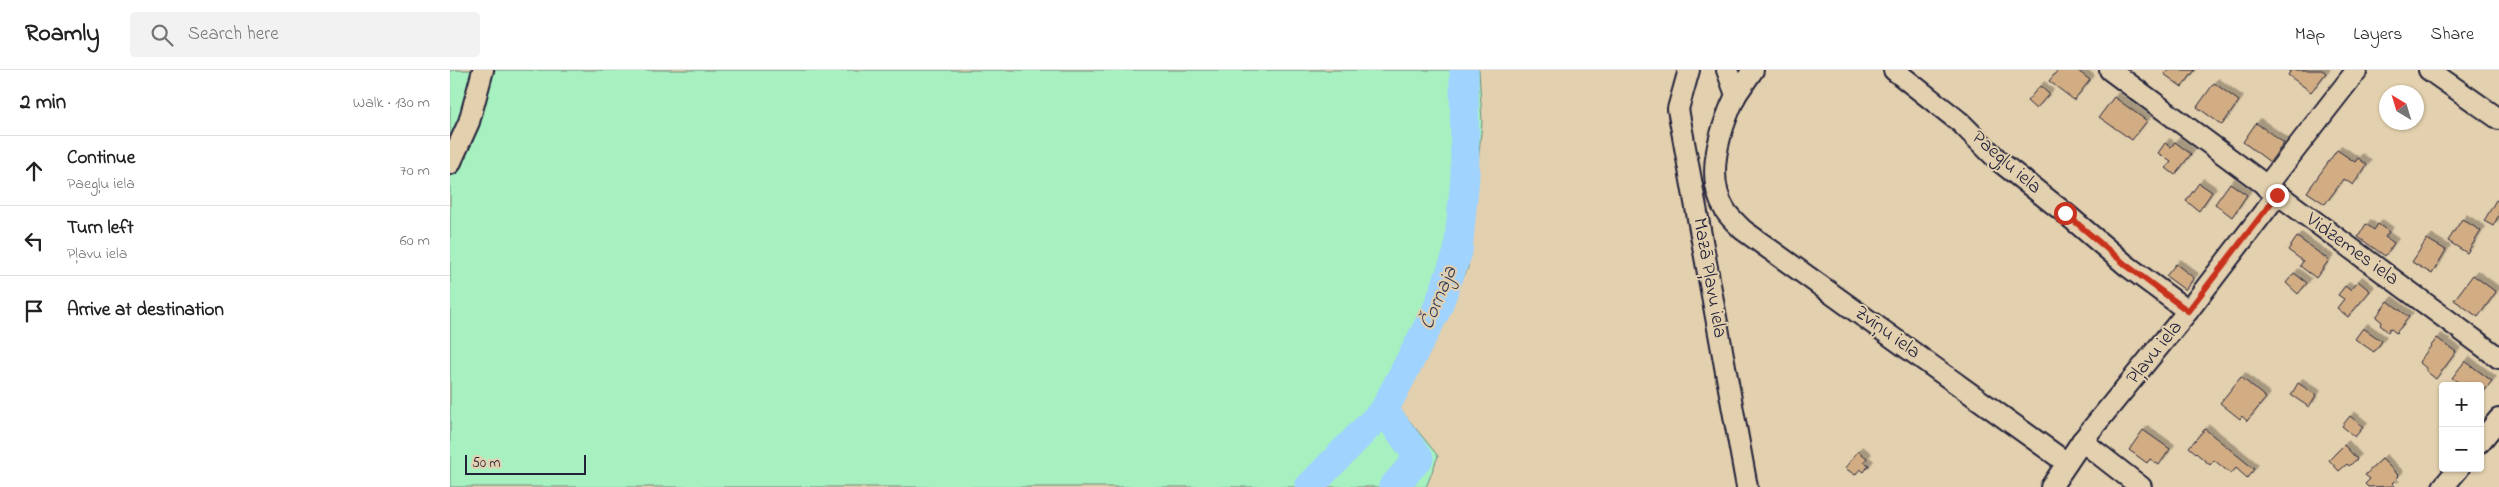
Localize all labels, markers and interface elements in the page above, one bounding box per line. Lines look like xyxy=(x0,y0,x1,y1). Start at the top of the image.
search box xyxy=(130,12,480,57)
text: Roamly xyxy=(25,17,100,52)
icon: search xyxy=(148,21,176,49)
text: Search here xyxy=(188,21,279,48)
text: Map xyxy=(2295,22,2325,48)
text: Layers xyxy=(2353,22,2403,48)
text: Share xyxy=(2431,22,2474,48)
north arrow xyxy=(2379,85,2424,130)
text: 2 min xyxy=(20,88,66,118)
text: Walk · 130 m xyxy=(353,91,430,115)
street label: Paegļu iela xyxy=(1964,124,2048,203)
text: Continue xyxy=(67,145,135,172)
icon: ahead xyxy=(20,157,48,185)
text: 70 m xyxy=(400,159,430,183)
text: Paegļu iela xyxy=(67,172,135,196)
route end xyxy=(2266,184,2289,207)
route start xyxy=(2054,202,2077,225)
street label: Vidzemes iela xyxy=(2299,206,2405,294)
text: Turn left xyxy=(67,215,134,242)
street label: Mazā Pļavu iela xyxy=(1684,216,1734,340)
icon: left xyxy=(20,227,48,255)
text: 60 m xyxy=(400,229,430,253)
text: Pļavu iela xyxy=(67,242,127,266)
water label: Čornaja xyxy=(1412,261,1466,334)
icon: arrive xyxy=(20,297,48,325)
text: Arrive at destination xyxy=(67,297,224,324)
street label: Zvīņu iela xyxy=(1848,299,1926,367)
street label: Pļavu iela xyxy=(2120,315,2190,391)
map controls xyxy=(2439,382,2484,472)
button: + xyxy=(2439,382,2484,427)
button: − xyxy=(2439,427,2484,472)
scale bar xyxy=(465,452,586,475)
text: 50 m xyxy=(472,453,500,474)

